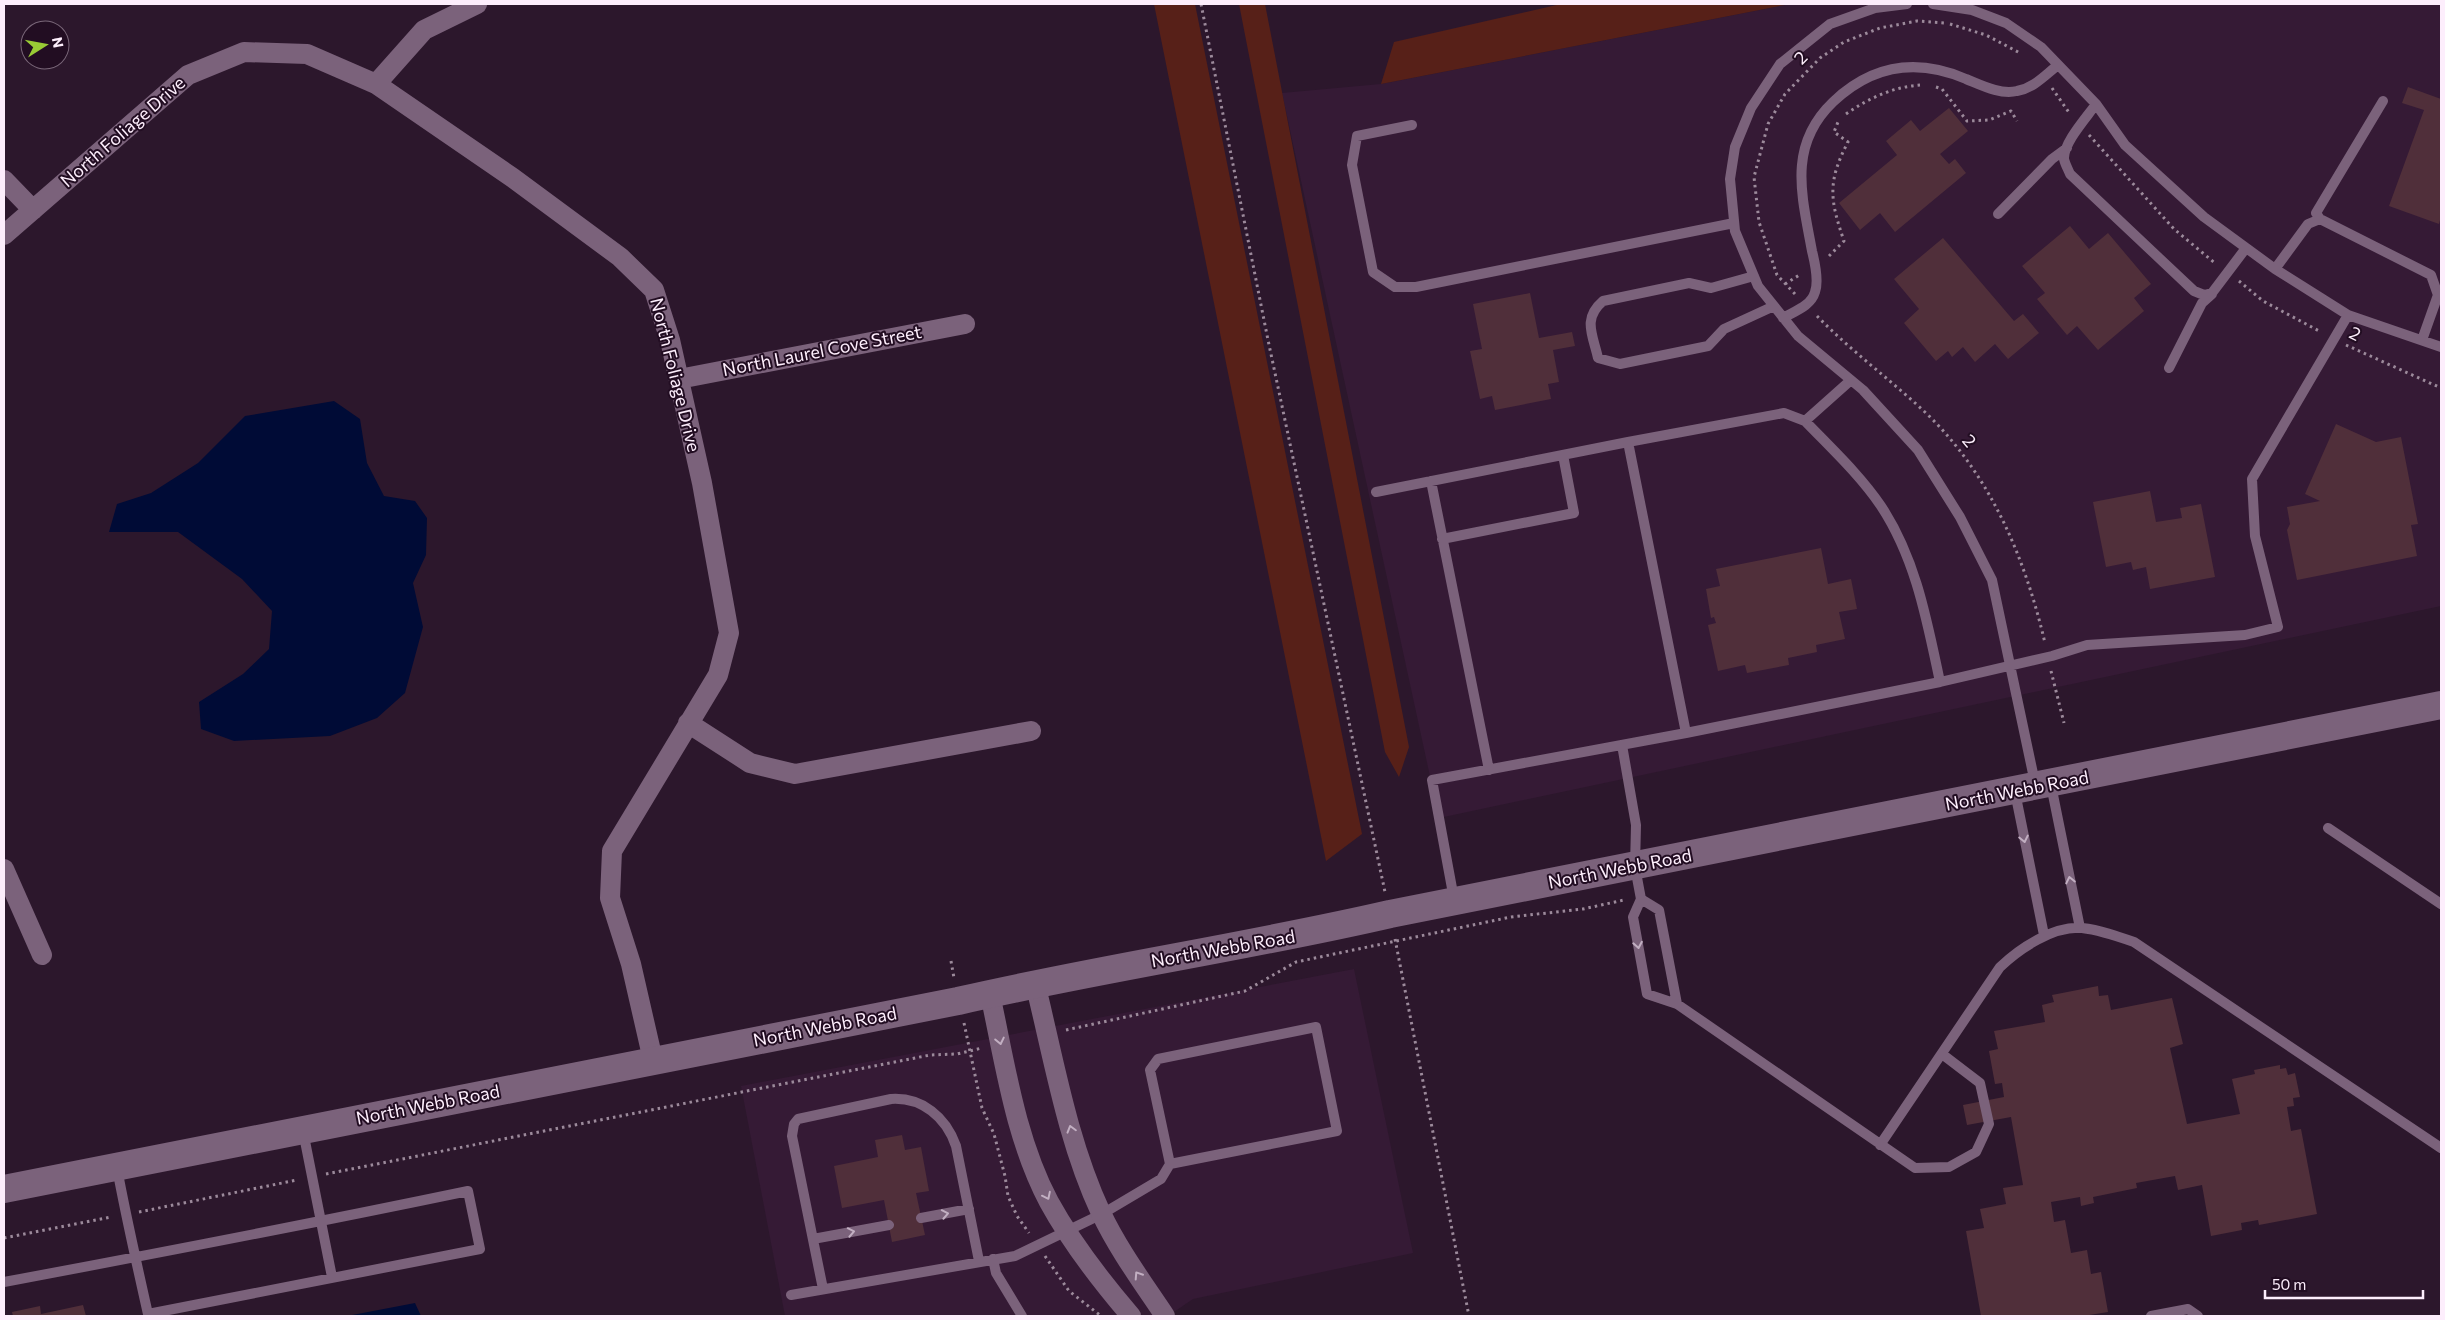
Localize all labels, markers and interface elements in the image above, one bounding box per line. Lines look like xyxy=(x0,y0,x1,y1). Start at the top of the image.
north arrow xyxy=(20,20,70,70)
text: N xyxy=(49,36,68,49)
street label: 2 xyxy=(1789,46,1812,69)
street label: North Foliage Drive xyxy=(56,71,189,191)
street label: North Foliage Drive xyxy=(646,295,706,454)
street label: North Laurel Cove Street xyxy=(720,320,923,380)
street label: 2 xyxy=(2346,321,2365,345)
street label: 2 xyxy=(1958,429,1981,451)
street label: North Webb Road xyxy=(1943,765,2091,815)
one-way arrow xyxy=(2019,834,2029,843)
street label: North Webb Road xyxy=(1546,843,1694,893)
one-way arrow xyxy=(2066,876,2076,885)
street label: North Webb Road xyxy=(1149,925,1297,972)
one-way arrow xyxy=(1633,941,1643,950)
street label: North Webb Road xyxy=(751,1001,899,1051)
one-way arrow xyxy=(995,1037,1005,1046)
street label: North Webb Road xyxy=(354,1079,502,1129)
one-way arrow xyxy=(1066,1125,1076,1133)
one-way arrow xyxy=(1041,1191,1051,1200)
one-way arrow xyxy=(940,1209,949,1219)
one-way arrow xyxy=(847,1227,855,1238)
scale bar xyxy=(2265,1268,2422,1300)
one-way arrow xyxy=(1135,1272,1145,1281)
text: 50 m xyxy=(2272,1275,2306,1293)

